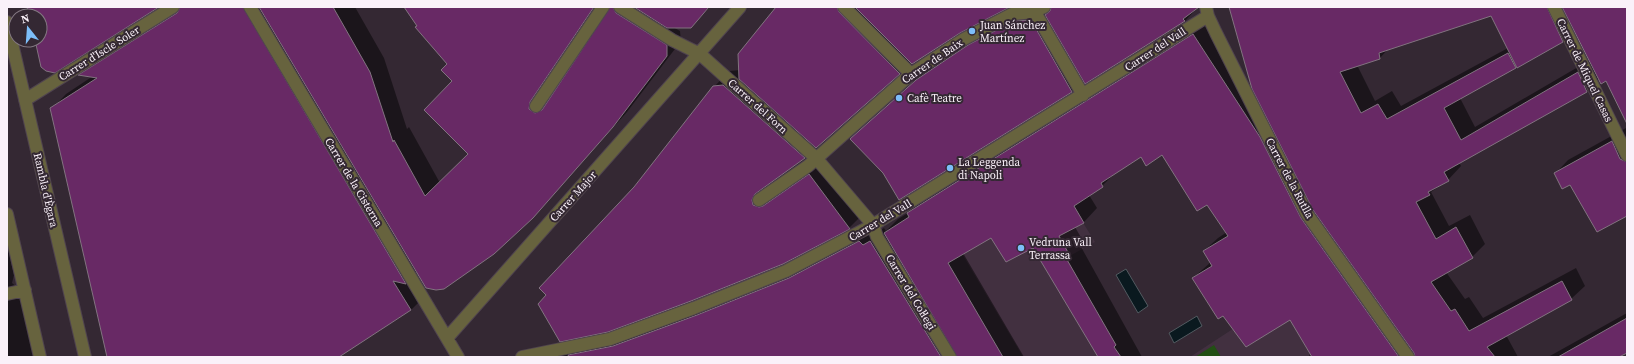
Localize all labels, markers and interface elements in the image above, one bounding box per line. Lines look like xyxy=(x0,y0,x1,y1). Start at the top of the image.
north arrow xyxy=(8,8,48,48)
text: N xyxy=(19,11,31,27)
street label: Carrer de Miquel Casas xyxy=(1553,16,1616,125)
place label: Juan Sánchez Martínez xyxy=(979,18,1045,46)
street label: Carrer d'Iscle Soler xyxy=(56,22,143,84)
street label: Carrer del Vall xyxy=(1122,24,1189,75)
marker: Juan Sánchez Martínez xyxy=(967,26,977,36)
street label: Carrer de Baix xyxy=(899,35,966,87)
street label: Carrer del Forn xyxy=(725,76,791,137)
place label: Cafè Teatre xyxy=(907,91,962,106)
marker: Cafè Teatre xyxy=(894,93,904,103)
street label: Carrer de la Cisterna xyxy=(321,135,386,230)
street label: Carrer de la Rutlla xyxy=(1262,135,1317,222)
street label: Rambla d'Ègara xyxy=(30,151,61,229)
place label: La Leggenda di Napoli xyxy=(958,155,1020,183)
marker: La Leggenda di Napoli xyxy=(945,163,955,173)
street label: Carrer Major xyxy=(547,167,600,225)
street label: Carrer del Vall xyxy=(846,196,914,245)
place label: Vedruna Vall Terrassa xyxy=(1029,235,1092,263)
marker: Vedruna Vall Terrassa xyxy=(1016,243,1026,253)
street label: Carrer del Col·legi xyxy=(882,252,939,333)

